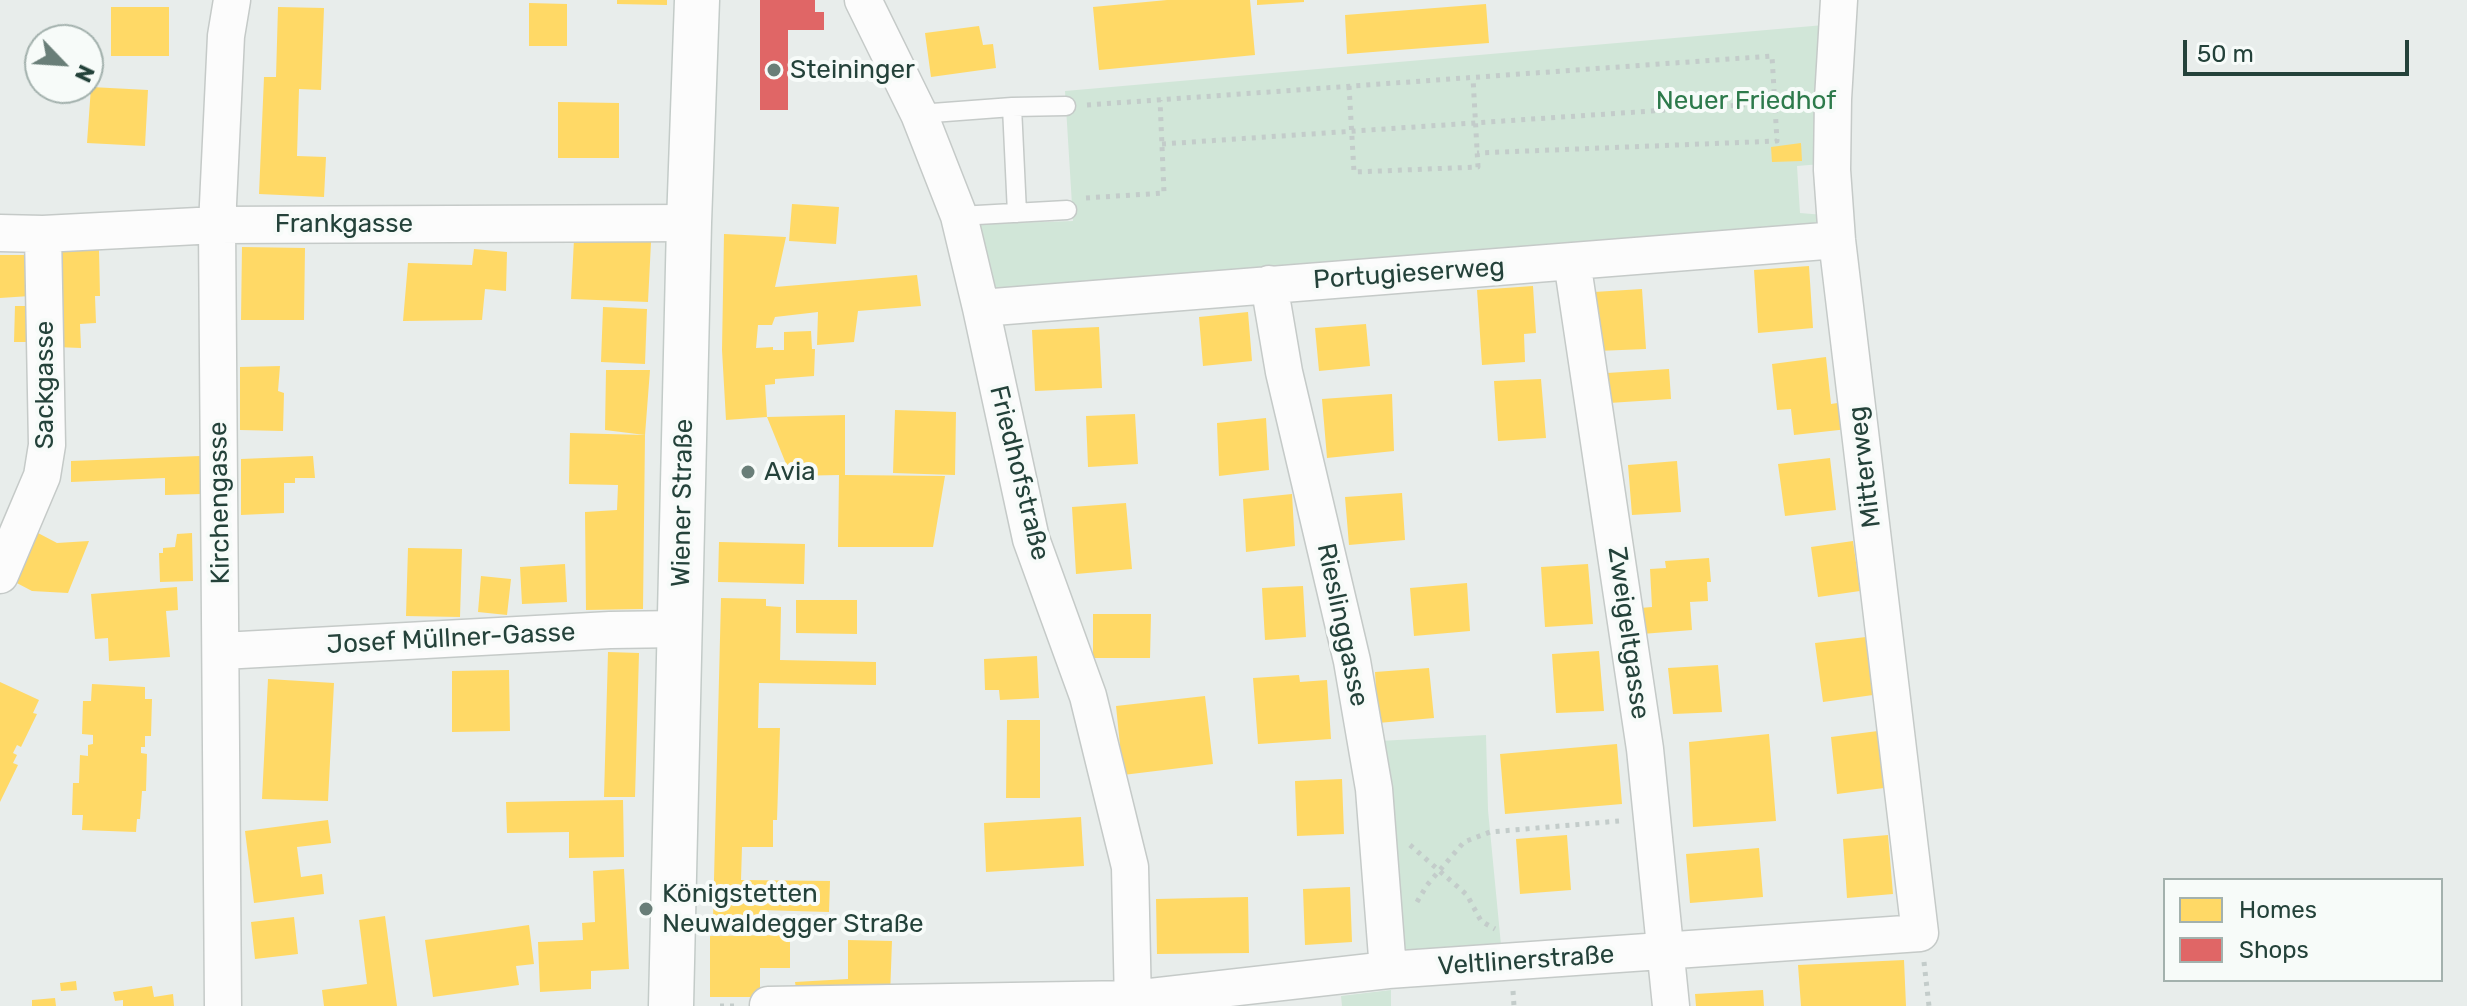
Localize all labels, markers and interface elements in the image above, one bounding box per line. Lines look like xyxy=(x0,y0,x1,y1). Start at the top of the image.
north arrow xyxy=(24,24,104,104)
scale bar xyxy=(2187,24,2413,74)
text: 50 m xyxy=(2197,40,2254,68)
place label: Steininger xyxy=(790,54,915,86)
text: N xyxy=(69,61,100,86)
marker: Steininger xyxy=(765,61,783,79)
park label: Neuer Friedhof xyxy=(1656,85,1836,117)
street label: Frankgasse xyxy=(275,208,413,240)
street label: Portugieserweg xyxy=(1312,252,1506,296)
street label: Sackgasse xyxy=(29,321,61,449)
street label: Friedhofstraße xyxy=(982,382,1056,564)
street label: Mitterweg xyxy=(1842,404,1888,530)
street label: Wiener Straße xyxy=(666,419,700,587)
street label: Kirchengasse xyxy=(203,421,237,585)
place label: Avia xyxy=(764,456,816,488)
marker: Avia xyxy=(739,463,757,481)
street label: Rieslinggasse xyxy=(1309,541,1375,709)
street label: Zweigeltgasse xyxy=(1600,545,1656,721)
street label: Josef Müllner-Gasse xyxy=(326,617,576,661)
place label: Königstetten Neuwaldegger Straße xyxy=(662,878,924,940)
legend xyxy=(2163,878,2443,982)
text: Homes xyxy=(2239,896,2317,924)
marker: Königstetten Neuwaldegger Straße xyxy=(637,900,655,918)
text: Shops xyxy=(2239,936,2309,964)
street label: Veltlinerstraße xyxy=(1437,939,1615,983)

